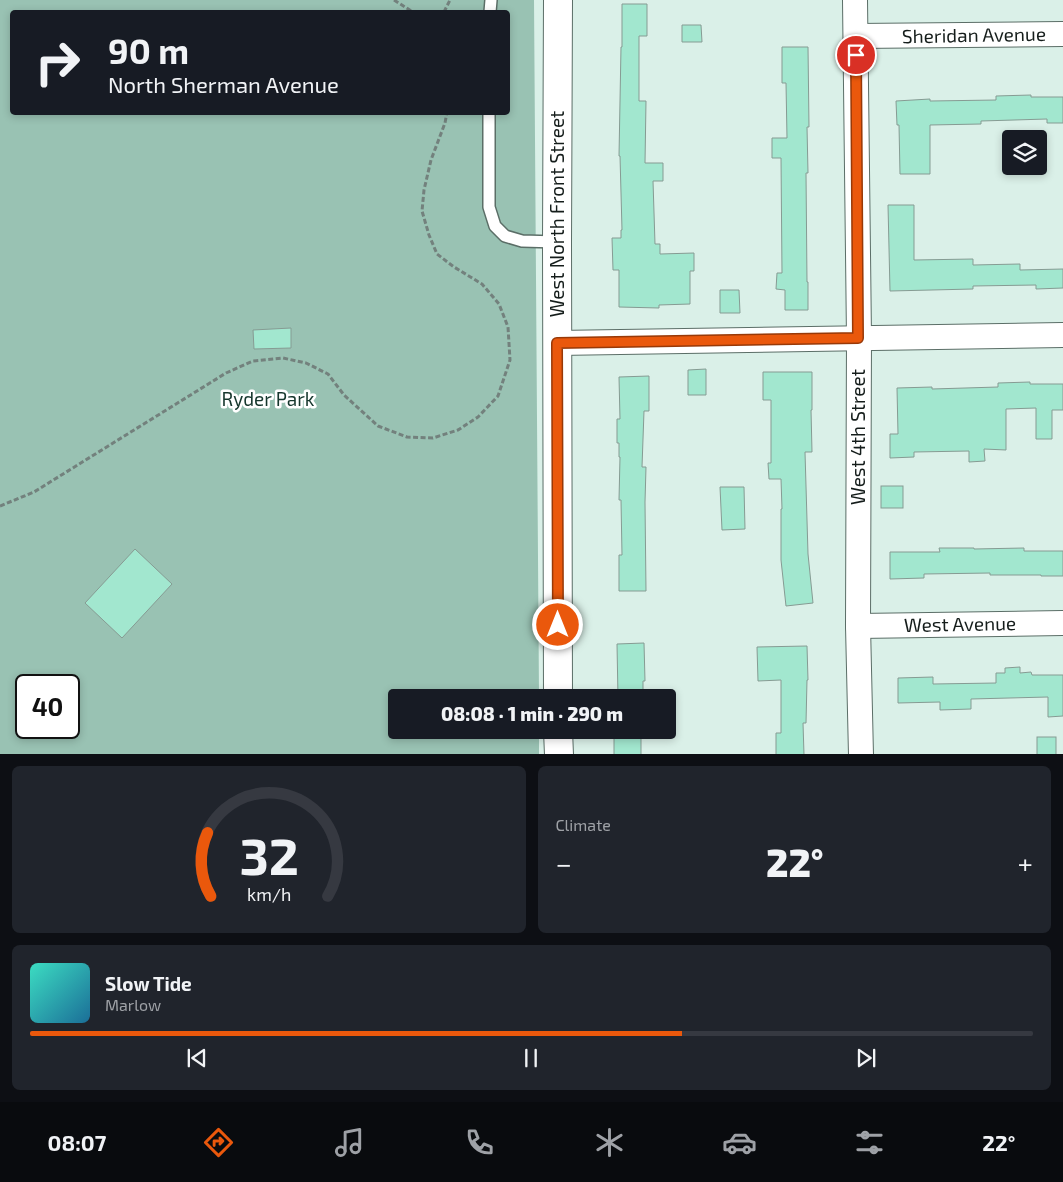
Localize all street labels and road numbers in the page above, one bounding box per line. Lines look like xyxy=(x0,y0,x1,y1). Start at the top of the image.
street label: Sheridan Avenue xyxy=(902,22,1046,47)
street label: West North Front Street xyxy=(545,111,568,317)
street label: West 4th Street xyxy=(846,369,869,505)
street label: West Avenue xyxy=(904,611,1016,636)

